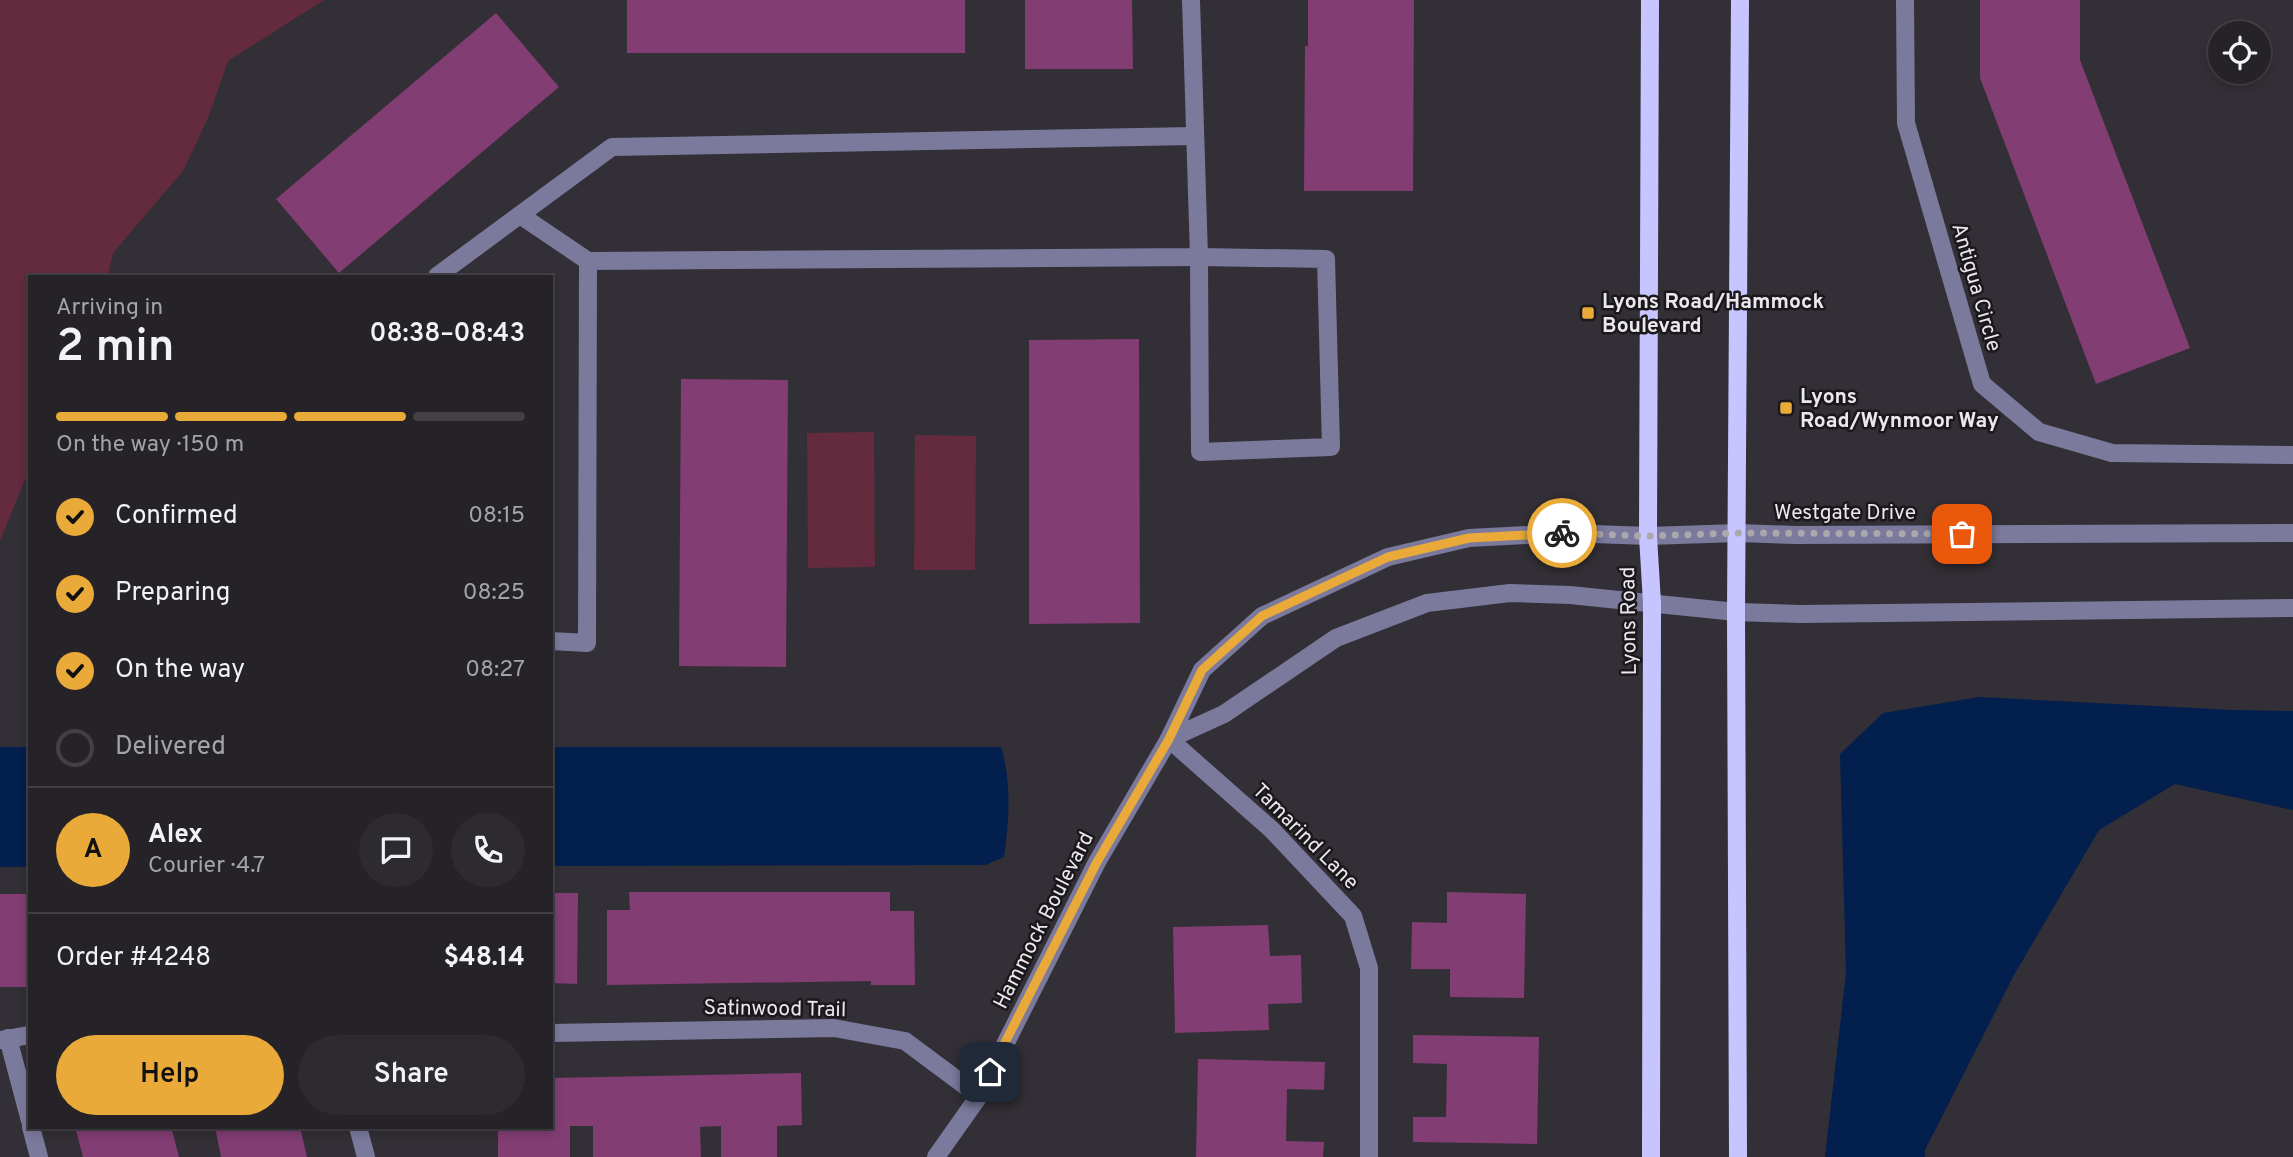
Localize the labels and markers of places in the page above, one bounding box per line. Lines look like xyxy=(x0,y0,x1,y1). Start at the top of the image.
place label: Lyons Road/Hammock Boulevard xyxy=(1602,289,1824,340)
marker: Lyons Road/Hammock Boulevard xyxy=(1580,305,1596,321)
place label: Lyons Road/Wynmoor Way xyxy=(1800,384,1999,435)
marker: Lyons Road/Wynmoor Way xyxy=(1778,400,1794,416)
pin xyxy=(1932,504,1992,564)
pin xyxy=(960,1042,1020,1102)

